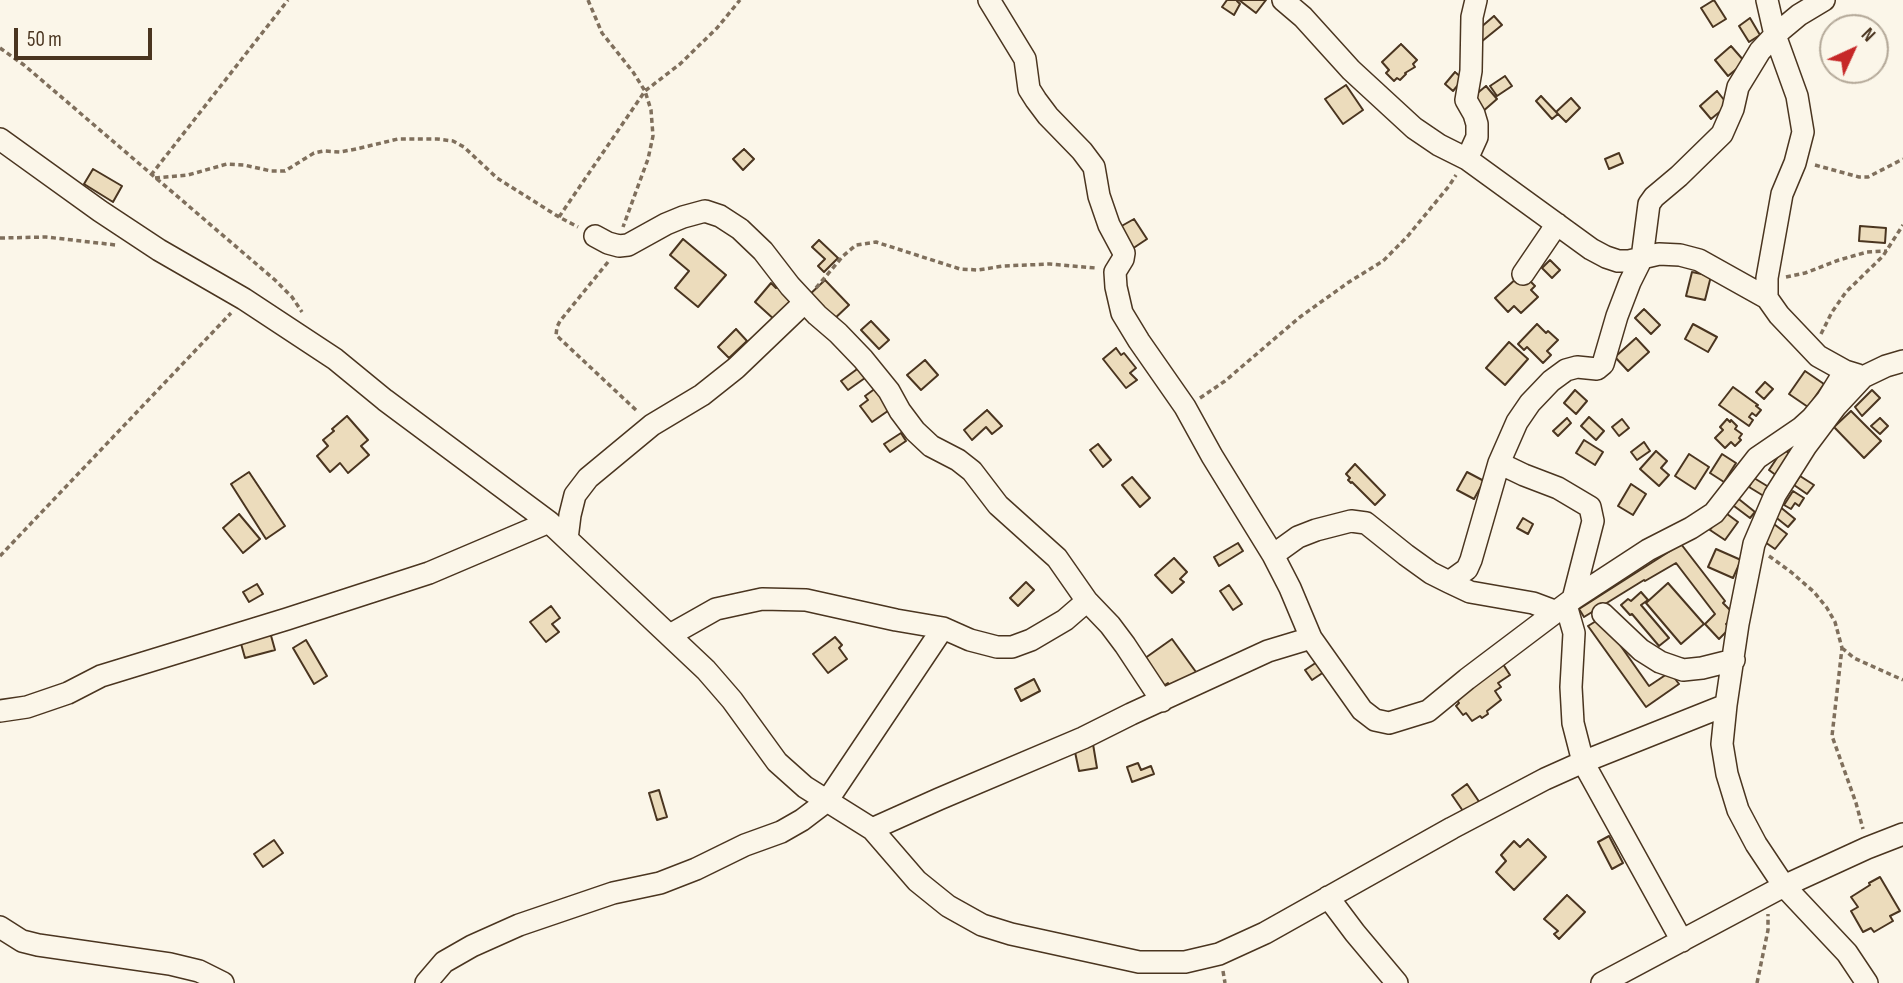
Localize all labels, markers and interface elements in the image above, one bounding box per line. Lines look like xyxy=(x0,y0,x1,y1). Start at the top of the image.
scale bar xyxy=(18,14,156,58)
north arrow xyxy=(1819,14,1889,84)
text: N xyxy=(1856,23,1880,47)
text: 50 m xyxy=(27,27,62,52)

